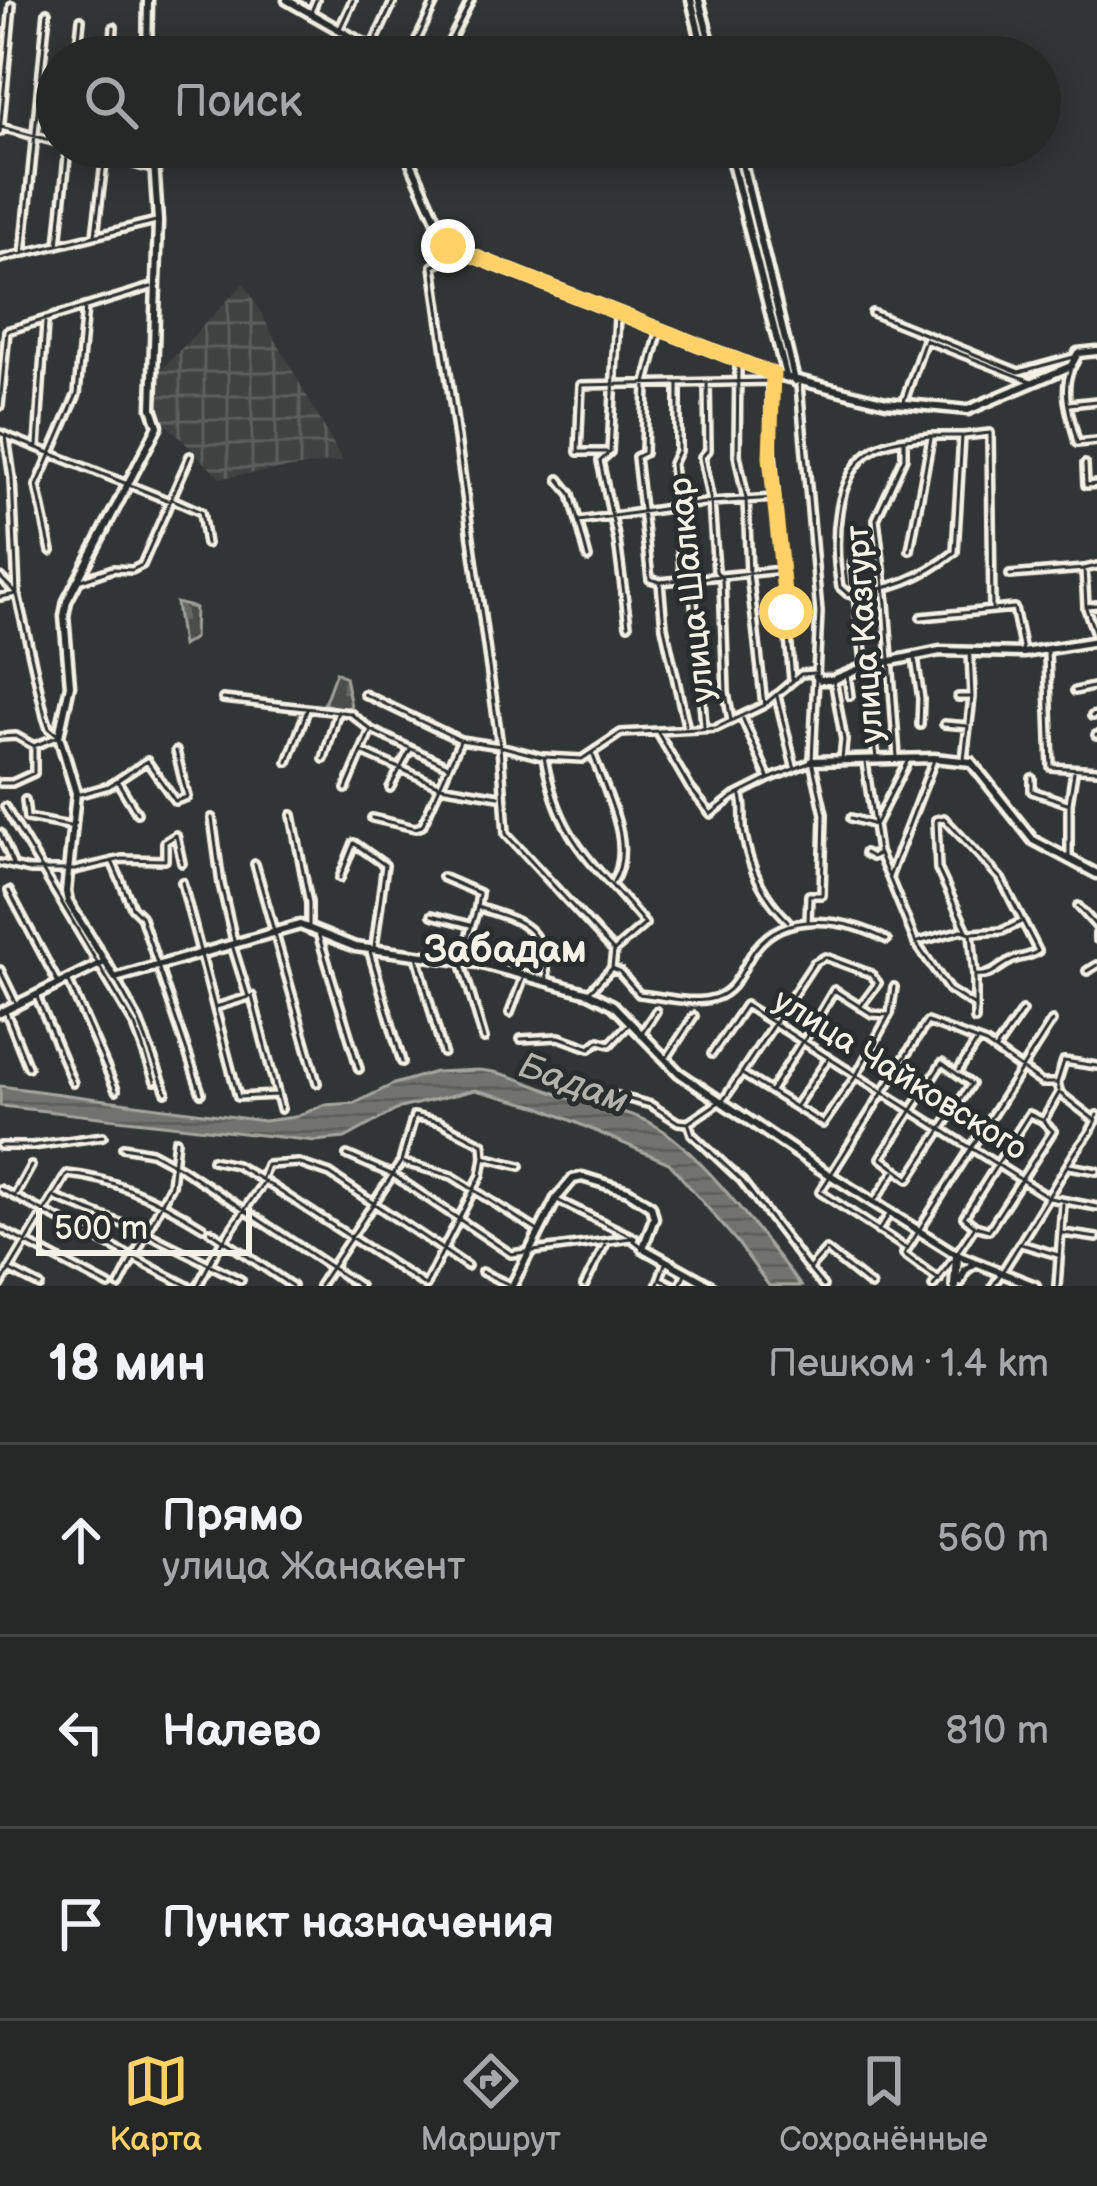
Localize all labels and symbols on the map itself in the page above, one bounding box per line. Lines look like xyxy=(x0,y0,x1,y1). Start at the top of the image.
route end xyxy=(421,219,475,273)
street label: улица Шалкар xyxy=(660,475,724,704)
street label: улица Казгурт xyxy=(837,523,893,744)
route start xyxy=(759,585,813,639)
district label: Забадам xyxy=(423,927,587,974)
street label: улица Чайковского xyxy=(766,981,1034,1169)
water label: Бадам xyxy=(512,1044,634,1124)
scale bar xyxy=(36,1202,252,1255)

